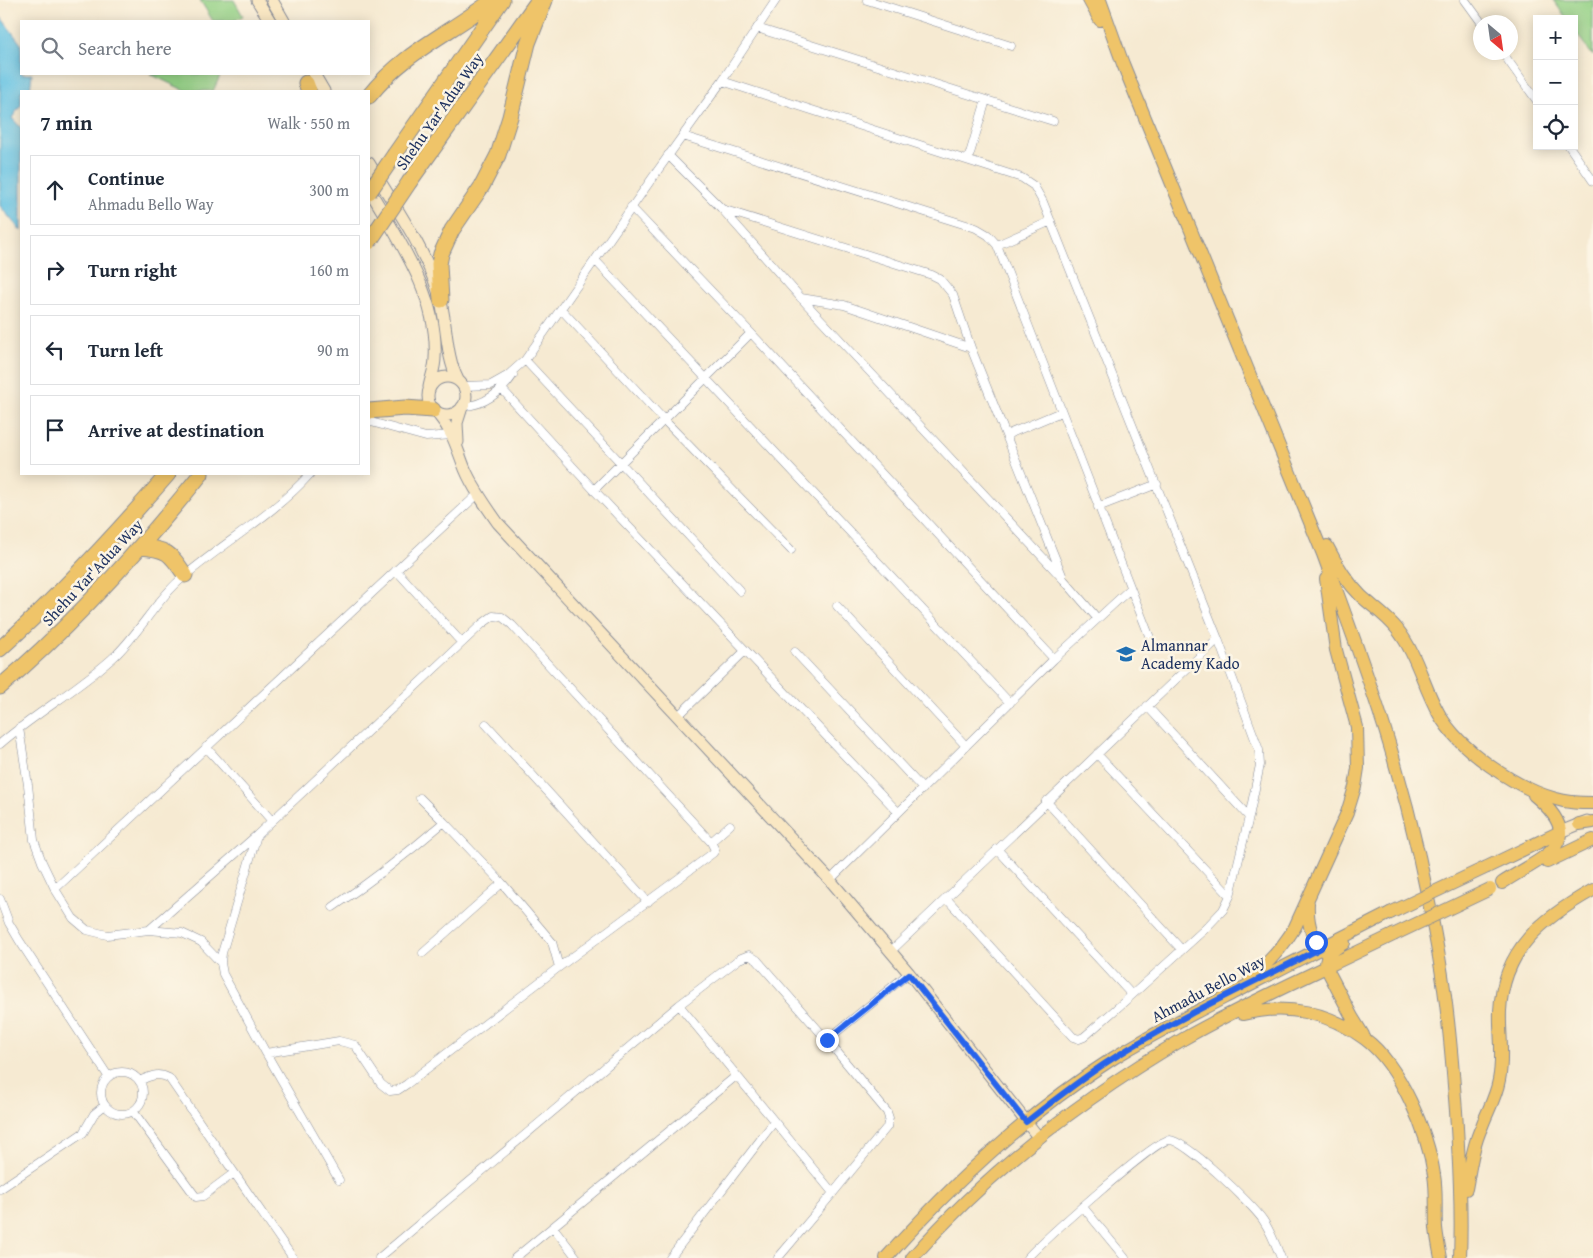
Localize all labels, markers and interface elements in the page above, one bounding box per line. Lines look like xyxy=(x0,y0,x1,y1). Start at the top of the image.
north arrow xyxy=(1473,15,1518,60)
map controls xyxy=(1533,15,1578,150)
button: + xyxy=(1533,15,1578,60)
search box xyxy=(20,20,370,75)
icon: search xyxy=(38,34,66,62)
text: Search here xyxy=(78,34,172,62)
street label: Shehu Yar'Adua Way xyxy=(389,47,489,175)
button: − xyxy=(1533,60,1578,105)
button: locate xyxy=(1533,105,1578,150)
text: 7 min xyxy=(40,107,92,138)
text: Walk · 550 m xyxy=(267,111,350,135)
text: Continue xyxy=(88,164,165,192)
icon: ahead xyxy=(41,176,69,204)
text: 300 m xyxy=(309,178,349,202)
text: Ahmadu Bello Way xyxy=(88,192,214,216)
icon: right xyxy=(41,256,69,284)
text: Turn right xyxy=(88,256,177,284)
text: 160 m xyxy=(309,258,349,282)
icon: left xyxy=(41,336,69,364)
text: Turn left xyxy=(88,336,163,364)
text: 90 m xyxy=(317,338,349,362)
icon: arrive xyxy=(41,416,69,444)
text: Arrive at destination xyxy=(88,416,264,444)
street label: Shehu Yar'Adua Way xyxy=(36,513,148,631)
place label: Almannar Academy Kado xyxy=(1141,633,1240,675)
school or university icon: Almannar Academy Kado xyxy=(1115,643,1137,665)
route start xyxy=(1305,931,1328,954)
street label: Ahmadu Bello Way xyxy=(1147,948,1269,1028)
route end xyxy=(816,1029,839,1052)

